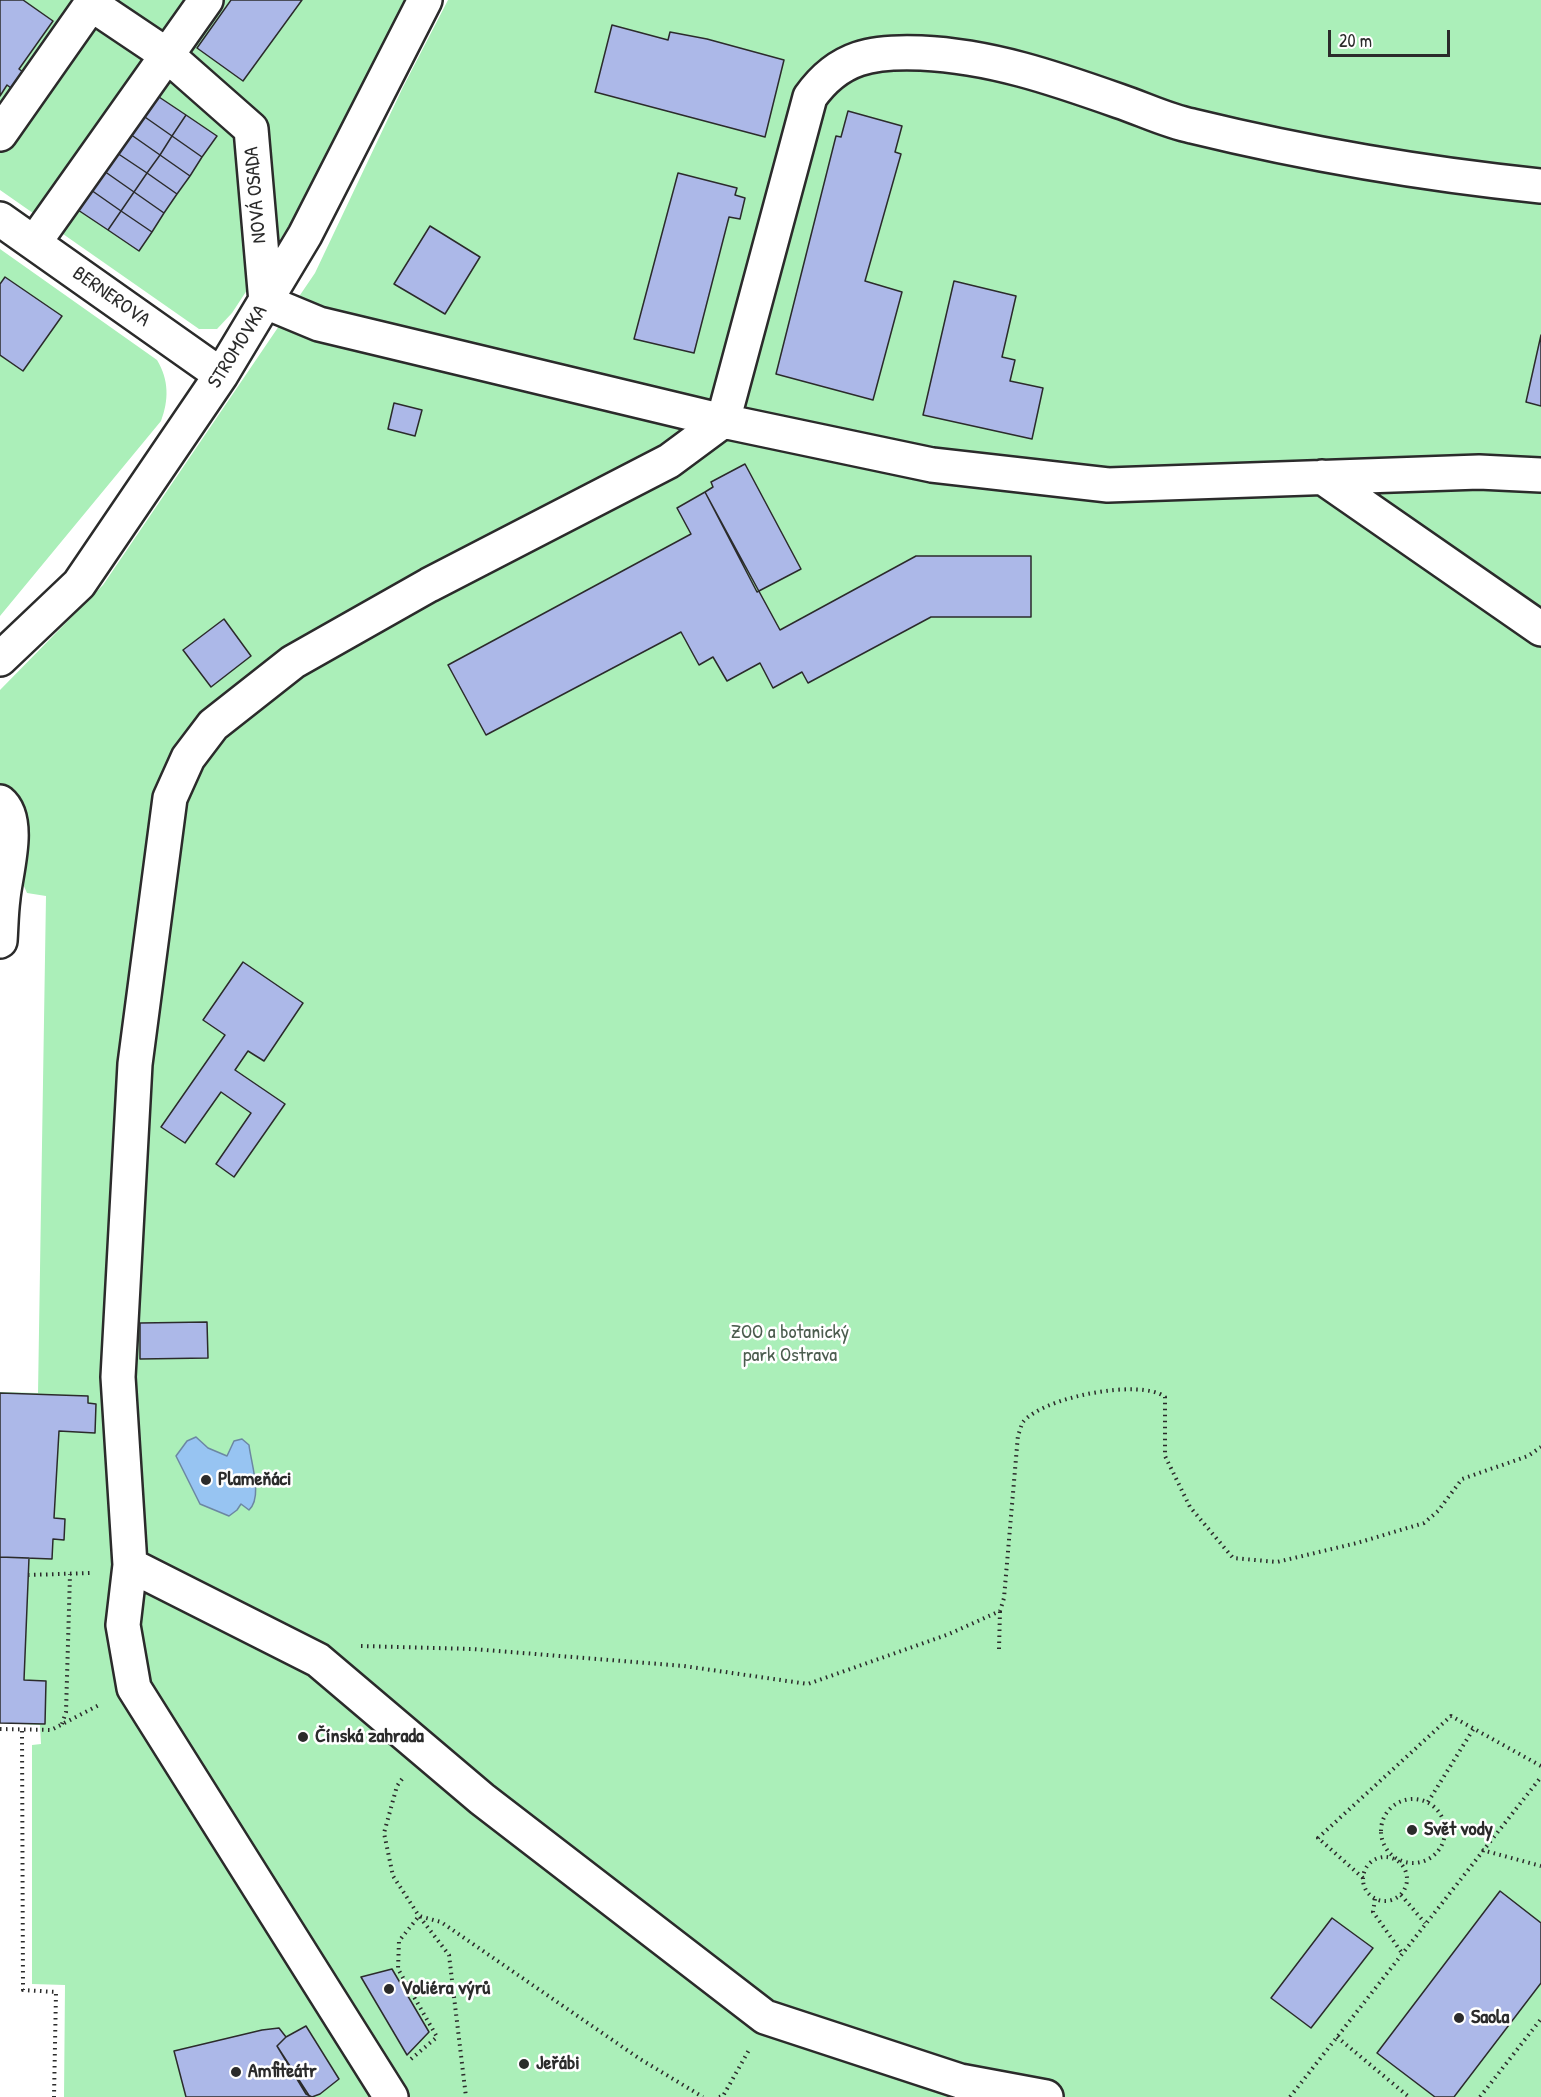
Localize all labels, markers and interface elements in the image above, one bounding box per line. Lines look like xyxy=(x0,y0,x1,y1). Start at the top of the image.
scale bar xyxy=(1331,18,1452,56)
text: 20 m xyxy=(1339,28,1372,53)
street label: NOVÁ OSADA xyxy=(240,146,272,244)
street label: BERNEROVA xyxy=(68,262,154,332)
street label: STROMOVKA xyxy=(203,301,273,393)
park label: ZOO a botanický park Ostrava xyxy=(731,1321,849,1368)
place label: Plameňáci xyxy=(218,1468,291,1492)
marker: Plameňáci xyxy=(199,1473,213,1487)
place label: Čínská zahrada xyxy=(315,1725,424,1749)
marker: Čínská zahrada xyxy=(296,1730,310,1744)
place label: Svět vody xyxy=(1424,1818,1493,1842)
marker: Svět vody xyxy=(1405,1823,1419,1837)
place label: Voliéra výrů xyxy=(401,1977,490,2001)
marker: Voliéra výrů xyxy=(382,1982,396,1996)
place label: Saola xyxy=(1471,2006,1509,2030)
marker: Saola xyxy=(1452,2011,1466,2025)
place label: Jeřábi xyxy=(536,2052,580,2076)
marker: Jeřábi xyxy=(517,2057,531,2071)
place label: Amfiteátr xyxy=(248,2060,317,2084)
marker: Amfiteátr xyxy=(229,2065,243,2079)

